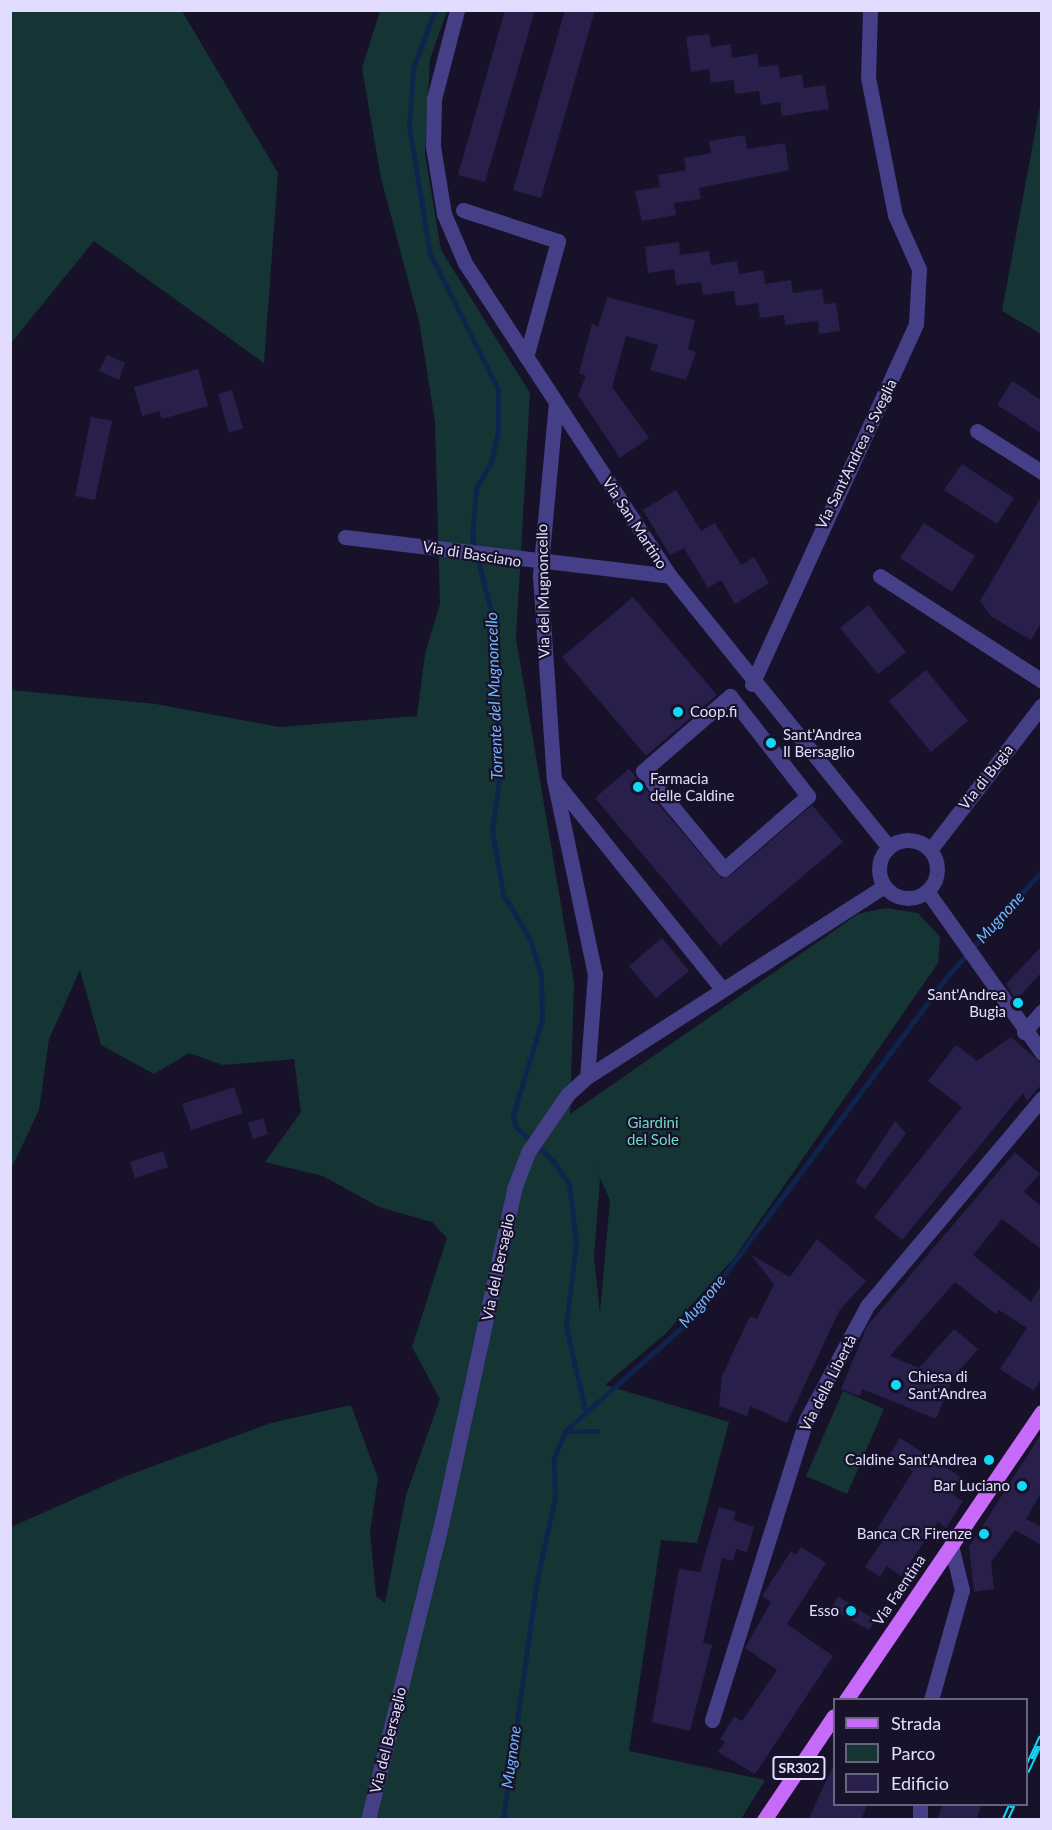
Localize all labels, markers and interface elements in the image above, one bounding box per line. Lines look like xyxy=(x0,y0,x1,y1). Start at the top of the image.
street label: Via Sant'Andrea a Sveglia xyxy=(812,376,900,532)
street label: Via San Martino xyxy=(599,474,671,572)
street label: Via del Mugnoncello xyxy=(533,524,553,658)
street label: Via di Basciano xyxy=(421,537,523,571)
water label: Torrente del Mugnoncello xyxy=(481,612,507,780)
place label: Coop.fi xyxy=(690,703,737,721)
marker: Coop.fi xyxy=(671,705,685,719)
place label: Sant'Andrea Il Bersaglio xyxy=(783,725,862,760)
marker: Sant'Andrea Il Bersaglio xyxy=(764,736,778,750)
street label: Via di Bugia xyxy=(955,741,1017,813)
place label: Farmacia delle Caldine xyxy=(650,769,734,804)
marker: Farmacia delle Caldine xyxy=(631,780,645,794)
water label: Mugnone xyxy=(972,887,1028,947)
place label: Sant'Andrea Bugia xyxy=(927,985,1006,1020)
marker: Sant'Andrea Bugia xyxy=(1011,996,1025,1010)
park label: Giardini del Sole xyxy=(627,1113,679,1148)
street label: Via del Bersaglio xyxy=(478,1212,518,1322)
water label: Mugnone xyxy=(674,1271,730,1331)
street label: Via della Libertà xyxy=(796,1332,860,1434)
place label: Chiesa di Sant'Andrea xyxy=(908,1367,987,1402)
marker: Chiesa di Sant'Andrea xyxy=(889,1378,903,1392)
place label: Caldine Sant'Andrea xyxy=(845,1451,977,1469)
marker: Caldine Sant'Andrea xyxy=(982,1453,996,1467)
place label: Bar Luciano xyxy=(933,1477,1010,1495)
marker: Bar Luciano xyxy=(1015,1479,1029,1493)
place label: Banca CR Firenze xyxy=(857,1525,972,1543)
marker: Banca CR Firenze xyxy=(977,1527,991,1541)
street label: Via Faentina xyxy=(869,1551,929,1629)
place label: Esso xyxy=(809,1602,839,1620)
marker: Esso xyxy=(844,1604,858,1618)
street label: Via del Bersaglio xyxy=(366,1685,410,1795)
legend xyxy=(833,1698,1028,1806)
text: Strada xyxy=(891,1712,941,1734)
water label: Mugnone xyxy=(497,1725,525,1789)
text: Parco xyxy=(891,1742,935,1764)
road number: SR302 xyxy=(772,1757,826,1779)
text: Edificio xyxy=(891,1772,949,1794)

